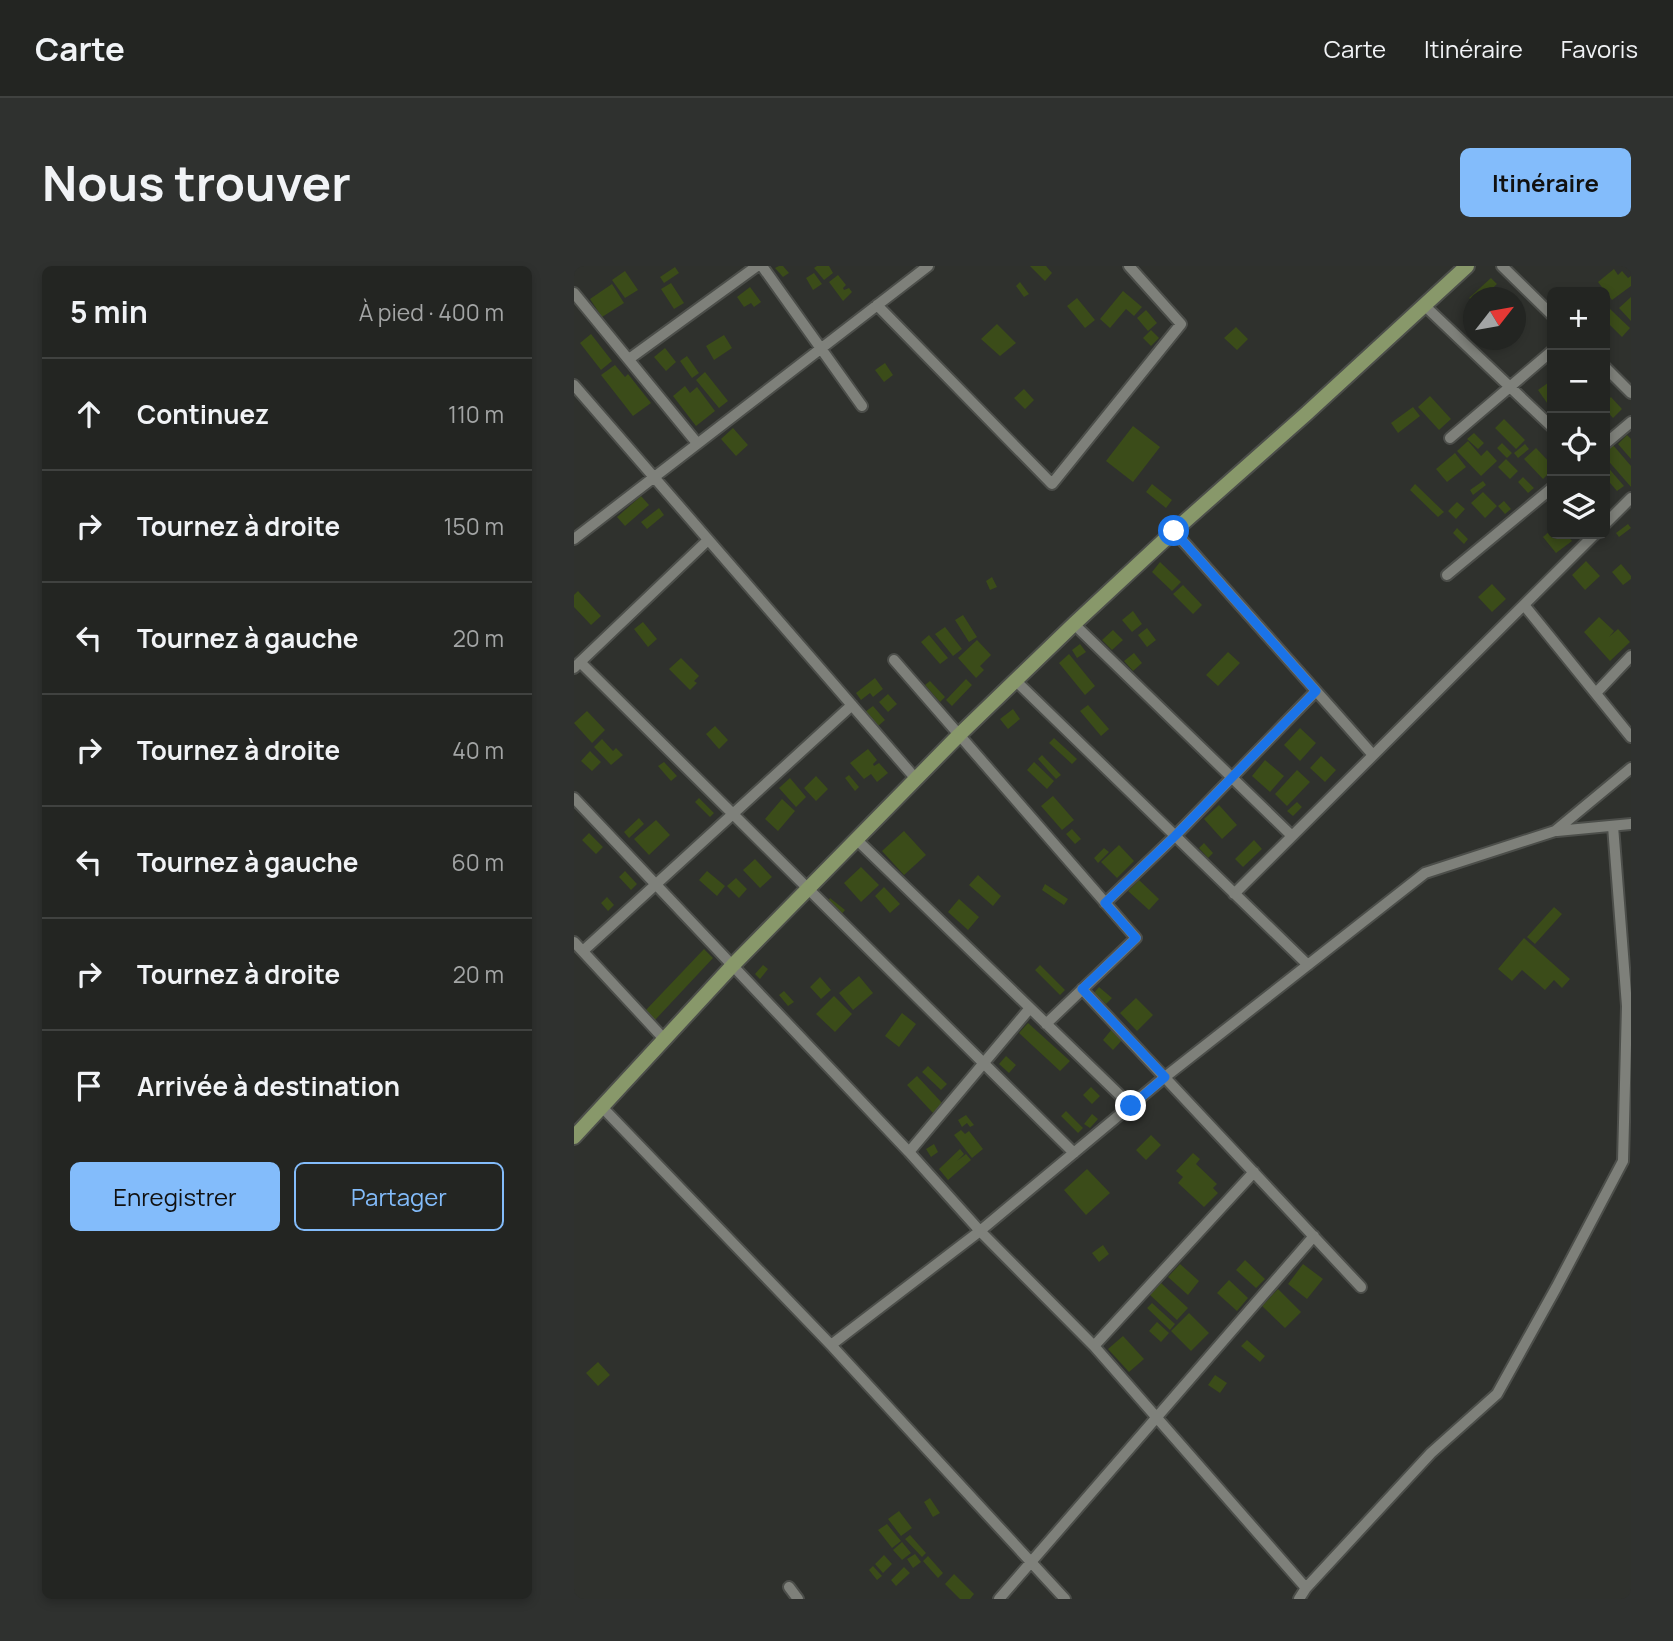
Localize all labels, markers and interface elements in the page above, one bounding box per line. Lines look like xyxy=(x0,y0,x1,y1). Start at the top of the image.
text: Carte xyxy=(35,26,125,71)
text: Carte xyxy=(1324,32,1386,65)
text: Itinéraire xyxy=(1424,32,1523,65)
text: Favoris xyxy=(1561,32,1638,65)
button: Itinéraire xyxy=(1460,148,1631,217)
text: Nous trouver xyxy=(42,149,351,216)
north arrow xyxy=(1463,287,1526,350)
map controls xyxy=(1547,287,1610,539)
button: + xyxy=(1547,287,1610,350)
text: 5 min xyxy=(70,291,148,332)
text: À pied · 400 m xyxy=(359,296,504,328)
button: − xyxy=(1547,350,1610,413)
icon: ahead xyxy=(70,395,108,433)
text: Continuez xyxy=(137,396,269,432)
text: 110 m xyxy=(448,398,504,430)
button: locate xyxy=(1547,413,1610,476)
button: layers xyxy=(1547,476,1610,539)
icon: right xyxy=(70,507,108,545)
text: Tournez à droite xyxy=(137,508,340,544)
text: 150 m xyxy=(444,510,504,542)
route start xyxy=(1158,515,1189,546)
icon: left xyxy=(70,619,108,657)
text: Tournez à gauche xyxy=(137,620,358,656)
text: 20 m xyxy=(453,622,504,654)
icon: right xyxy=(70,731,108,769)
text: Tournez à droite xyxy=(137,732,340,768)
text: 40 m xyxy=(452,734,504,766)
icon: left xyxy=(70,843,108,881)
text: Tournez à gauche xyxy=(137,844,358,880)
text: 60 m xyxy=(452,846,504,878)
icon: right xyxy=(70,955,108,993)
text: Tournez à droite xyxy=(137,956,340,992)
text: 20 m xyxy=(453,958,504,990)
icon: arrive xyxy=(70,1067,108,1105)
text: Arrivée à destination xyxy=(137,1068,400,1104)
route end xyxy=(1115,1090,1146,1121)
button: Enregistrer xyxy=(70,1162,280,1231)
button: Partager xyxy=(294,1162,504,1231)

